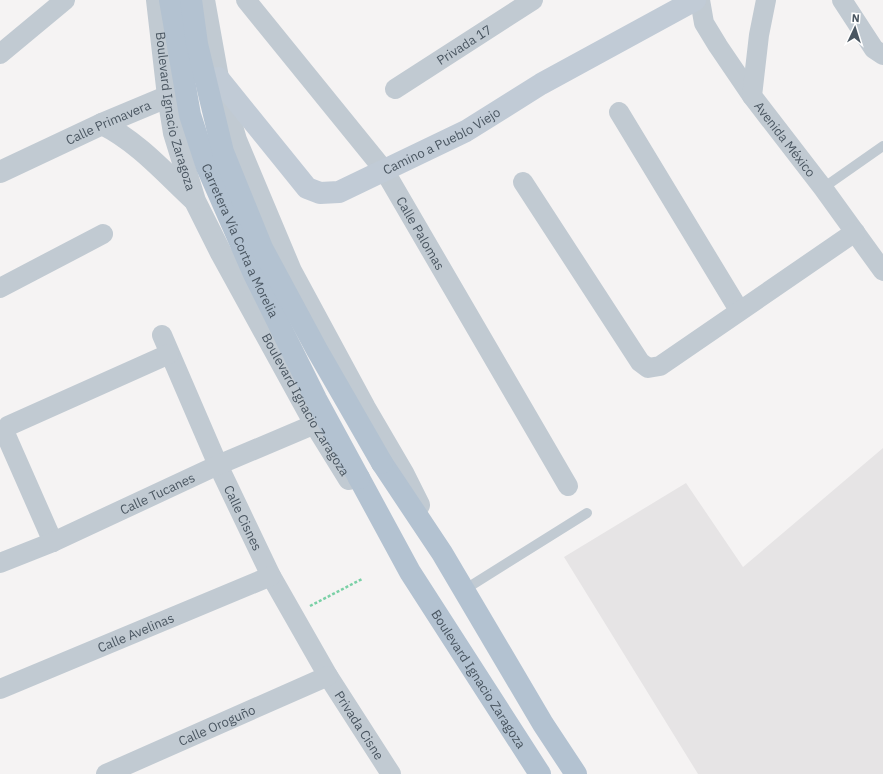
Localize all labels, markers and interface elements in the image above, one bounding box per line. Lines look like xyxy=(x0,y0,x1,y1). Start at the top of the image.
north arrow xyxy=(835,8,875,48)
text: N xyxy=(851,11,860,25)
street label: Privada 17 xyxy=(433,21,495,69)
street label: Boulevard Ignacio Zaragoza xyxy=(152,31,200,193)
street label: Calle Primavera xyxy=(63,96,153,148)
street label: Avenida México xyxy=(751,98,820,180)
street label: Camino a Pueblo Viejo xyxy=(380,103,503,178)
street label: Carretera Vía Corta a Morelia xyxy=(198,161,283,320)
street label: Calle Palomas xyxy=(393,193,449,273)
street label: Boulevard Ignacio Zaragoza xyxy=(258,330,354,479)
street label: Calle Tucanes xyxy=(117,469,197,518)
street label: Calle Cisnes xyxy=(220,482,266,553)
street label: Boulevard Ignacio Zaragoza xyxy=(428,606,530,752)
street label: Calle Avelinas xyxy=(95,609,176,656)
street label: Privada Cisne xyxy=(331,687,388,763)
street label: Calle Oroguño xyxy=(176,701,258,750)

